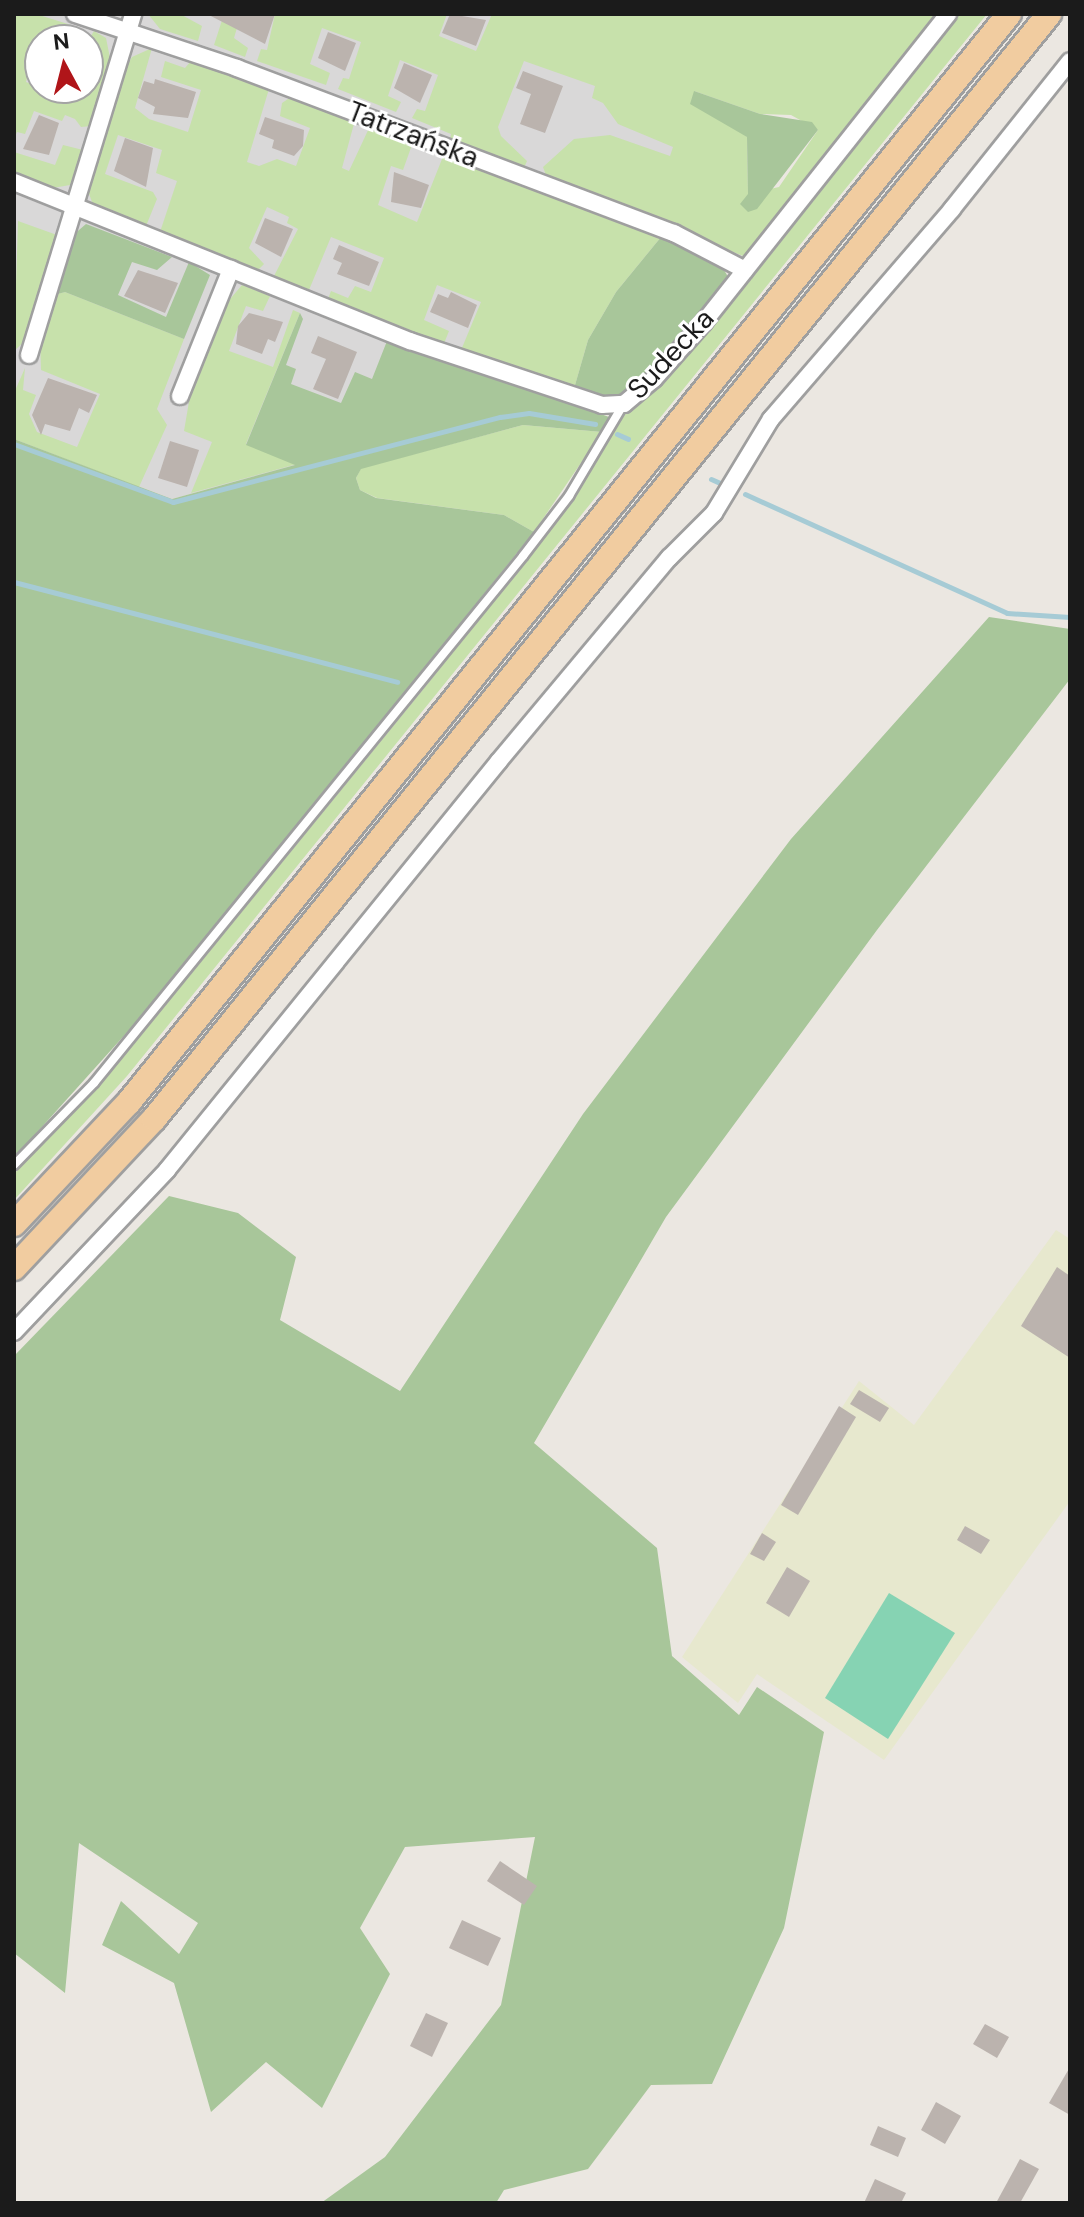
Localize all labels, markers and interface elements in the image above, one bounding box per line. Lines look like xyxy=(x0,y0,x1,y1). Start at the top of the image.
north arrow xyxy=(24,24,104,104)
text: N xyxy=(52,26,71,57)
street label: Tatrzańska xyxy=(343,95,483,175)
street label: Sudecka xyxy=(621,302,721,406)

